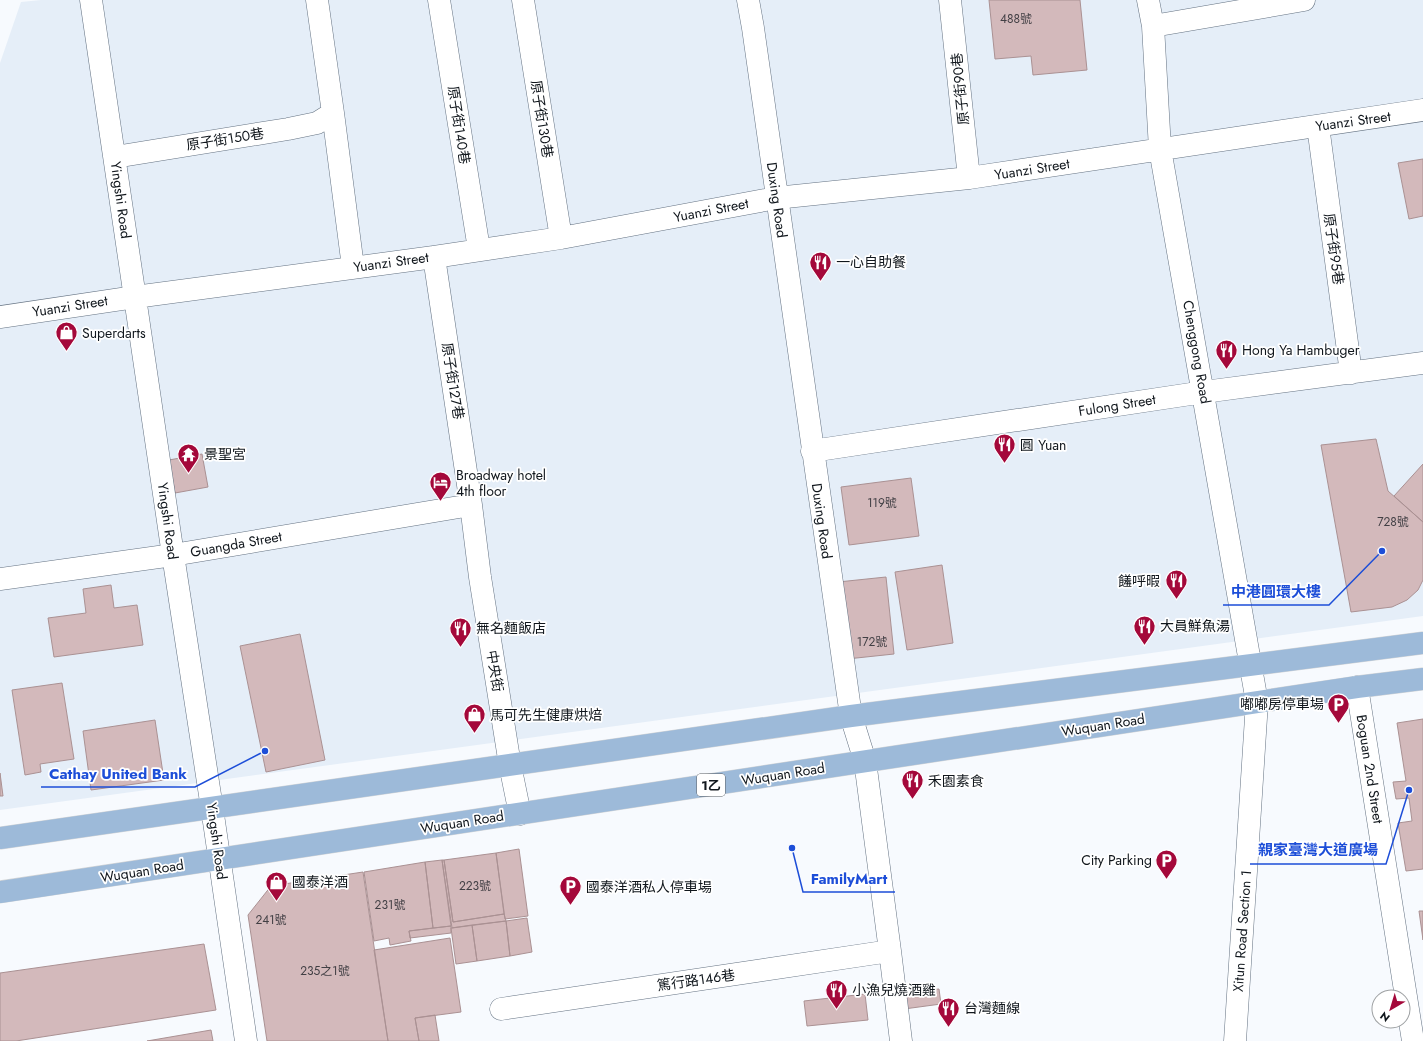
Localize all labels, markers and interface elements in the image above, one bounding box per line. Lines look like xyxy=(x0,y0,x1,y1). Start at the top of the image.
house number: 488號 xyxy=(1000,10,1032,28)
street label: 原子街90巷 xyxy=(946,52,974,126)
street label: 原子街130巷 xyxy=(526,79,558,159)
street label: 原子街140巷 xyxy=(443,84,475,166)
street label: Yuanzi Street xyxy=(1314,106,1393,136)
street label: 原子街150巷 xyxy=(185,123,265,155)
street label: Yuanzi Street xyxy=(993,153,1072,185)
street label: Yingshi Road xyxy=(106,160,136,240)
street label: Duxing Road xyxy=(762,161,792,239)
street label: Yuanzi Street xyxy=(672,193,751,227)
street label: 原子街95巷 xyxy=(1319,212,1349,286)
street label: Yuanzi Street xyxy=(352,247,431,277)
restaurant icon: 一心自助餐 xyxy=(807,249,833,282)
place label: 一心自助餐 xyxy=(836,252,906,272)
street label: Yuanzi Street xyxy=(31,290,110,322)
street label: Chenggong Road xyxy=(1178,299,1216,405)
shop icon: Superdarts xyxy=(53,320,79,353)
place label: Superdarts xyxy=(82,323,146,343)
restaurant icon: Hong Ya Hambuger xyxy=(1214,337,1240,370)
place label: Hong Ya Hambuger xyxy=(1242,340,1360,360)
street label: 原子街127巷 xyxy=(437,341,469,421)
street label: Fulong Street xyxy=(1077,389,1158,421)
restaurant icon: 圓 Yuan xyxy=(991,432,1017,465)
place label: 圓 Yuan xyxy=(1020,435,1066,455)
temple icon: 景聖宮 xyxy=(176,441,202,474)
place label: 景聖宮 xyxy=(204,444,246,464)
place label: Broadway hotel 4th floor xyxy=(456,465,546,501)
hotel icon: Broadway hotel 4th floor xyxy=(427,470,453,503)
street label: Yingshi Road xyxy=(153,481,183,561)
street label: Duxing Road xyxy=(807,482,837,560)
house number: 119號 xyxy=(867,494,897,512)
house number: 728號 xyxy=(1377,513,1409,531)
street label: Guangda Street xyxy=(189,526,284,562)
restaurant icon: 饈呼暇 xyxy=(1163,568,1189,601)
place label: 饈呼暇 xyxy=(1118,571,1160,591)
callout: 中港圓環大樓 xyxy=(1223,578,1329,605)
text: 中港圓環大樓 xyxy=(1231,581,1321,603)
restaurant icon: 大員鮮魚湯 xyxy=(1132,613,1158,646)
restaurant icon: 無名麵飯店 xyxy=(447,615,473,648)
place label: 大員鮮魚湯 xyxy=(1160,616,1230,636)
place label: 無名麵飯店 xyxy=(476,618,546,638)
house number: 172號 xyxy=(857,633,887,651)
street label: 中央街 xyxy=(482,649,508,693)
parking icon: 嘟嘟房停車場 xyxy=(1326,691,1352,724)
place label: 嘟嘟房停車場 xyxy=(1240,694,1324,714)
shop icon: 馬可先生健康烘焙 xyxy=(462,702,488,735)
place label: 馬可先生健康烘焙 xyxy=(490,705,602,725)
street label: Wuquan Road xyxy=(1060,709,1146,741)
street label: Boguan 2nd Street xyxy=(1352,713,1389,825)
street label: Wuquan Road xyxy=(740,758,826,790)
callout: Cathay United Bank xyxy=(41,760,195,787)
text: Cathay United Bank xyxy=(49,763,187,785)
restaurant icon: 禾園素食 xyxy=(899,768,925,801)
place label: 禾園素食 xyxy=(928,771,984,791)
road number: 1乙 xyxy=(697,774,725,796)
street label: Yingshi Road xyxy=(202,801,232,881)
street label: Wuquan Road xyxy=(419,806,505,838)
callout: 親家臺灣大道廣場 xyxy=(1250,837,1386,864)
text: 親家臺灣大道廣場 xyxy=(1258,839,1378,861)
parking icon: City Parking xyxy=(1154,847,1180,880)
place label: City Parking xyxy=(1081,850,1152,870)
street label: Wuquan Road xyxy=(99,855,185,887)
callout: FamilyMart xyxy=(803,865,895,892)
text: FamilyMart xyxy=(811,868,888,890)
shop icon: 國泰洋酒 xyxy=(264,869,290,902)
street label: Xitun Road Section 1 xyxy=(1228,869,1256,993)
place label: 國泰洋酒 xyxy=(292,872,348,892)
parking icon: 國泰洋酒私人停車場 xyxy=(558,874,584,907)
house number: 223號 xyxy=(459,877,491,895)
place label: 國泰洋酒私人停車場 xyxy=(586,877,712,897)
house number: 231號 xyxy=(375,896,405,914)
house number: 241號 xyxy=(255,911,287,929)
house number: 235之1號 xyxy=(300,962,350,980)
street label: 篤行路146巷 xyxy=(656,965,736,995)
restaurant icon: 小漁兒燒酒雞 xyxy=(823,977,849,1010)
place label: 小漁兒燒酒雞 xyxy=(852,980,936,1000)
north arrow xyxy=(1371,989,1411,1029)
restaurant icon: 台灣麵線 xyxy=(935,995,961,1028)
place label: 台灣麵線 xyxy=(964,998,1020,1018)
text: N xyxy=(1376,1008,1393,1026)

